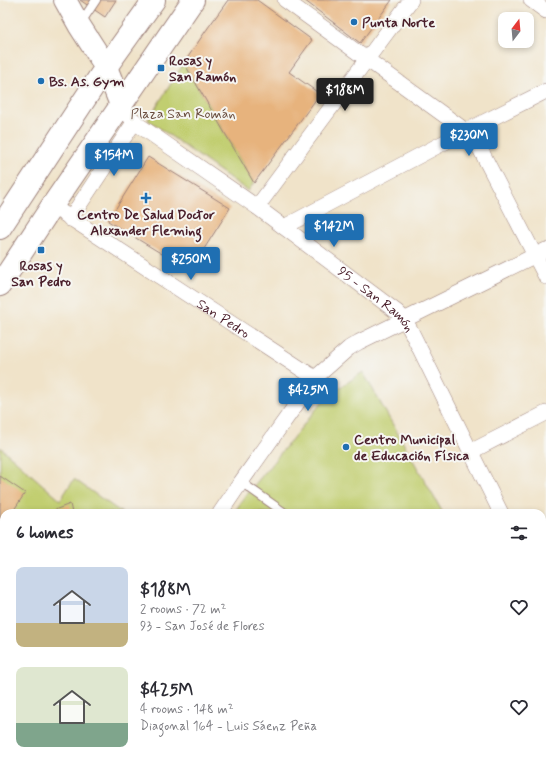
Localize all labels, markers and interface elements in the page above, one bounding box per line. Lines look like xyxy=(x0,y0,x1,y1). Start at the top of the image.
north arrow xyxy=(498,12,534,48)
map controls xyxy=(498,12,534,48)
place label: Punta Norte xyxy=(362,14,435,32)
marker: Punta Norte xyxy=(349,17,359,27)
place label: Rosas y San Ramón xyxy=(169,52,236,86)
marker: Rosas y San Ramón xyxy=(156,63,166,73)
place label: Bs. As. Gym xyxy=(49,73,124,91)
marker: Bs. As. Gym xyxy=(36,76,46,86)
pin: $188M xyxy=(317,78,373,112)
text: $188M xyxy=(325,82,365,99)
park label: Plaza San Román xyxy=(131,105,235,123)
pin: $230M xyxy=(441,123,497,157)
text: $230M xyxy=(450,127,488,144)
pin: $154M xyxy=(86,143,142,177)
text: $154M xyxy=(94,147,134,164)
marker: Centro De Salud Doctor Alexander Fleming xyxy=(140,192,152,204)
place label: Centro De Salud Doctor Alexander Fleming xyxy=(77,206,215,243)
pin: $142M xyxy=(306,214,362,248)
text: $142M xyxy=(314,218,354,235)
marker: Rosas y San Pedro xyxy=(36,245,46,255)
pin: $250M xyxy=(163,247,219,281)
text: $250M xyxy=(171,251,211,268)
place label: Rosas y San Pedro xyxy=(11,257,71,291)
street label: 95 - San Ramón xyxy=(334,263,418,336)
street label: San Pedro xyxy=(193,295,253,343)
pin: $425M xyxy=(280,378,336,412)
text: $425M xyxy=(288,382,328,399)
place label: Centro Municipal de Educación Física xyxy=(354,431,470,465)
marker: Centro Municipal de Educación Física xyxy=(341,442,351,452)
text: 6 homes xyxy=(16,522,74,544)
icon: filters xyxy=(508,522,530,544)
text: $188M xyxy=(140,579,191,601)
icon: home xyxy=(48,583,96,631)
icon: heart xyxy=(508,596,530,618)
text: 2 rooms · 72 m² xyxy=(140,601,226,618)
text: 93 - San José de Flores xyxy=(140,618,265,635)
text: $425M xyxy=(140,679,193,701)
icon: home xyxy=(48,683,96,731)
icon: heart xyxy=(508,696,530,718)
text: 4 rooms · 148 m² xyxy=(140,701,234,718)
text: Diagonal 164 - Luis Sáenz Peña xyxy=(140,718,317,735)

